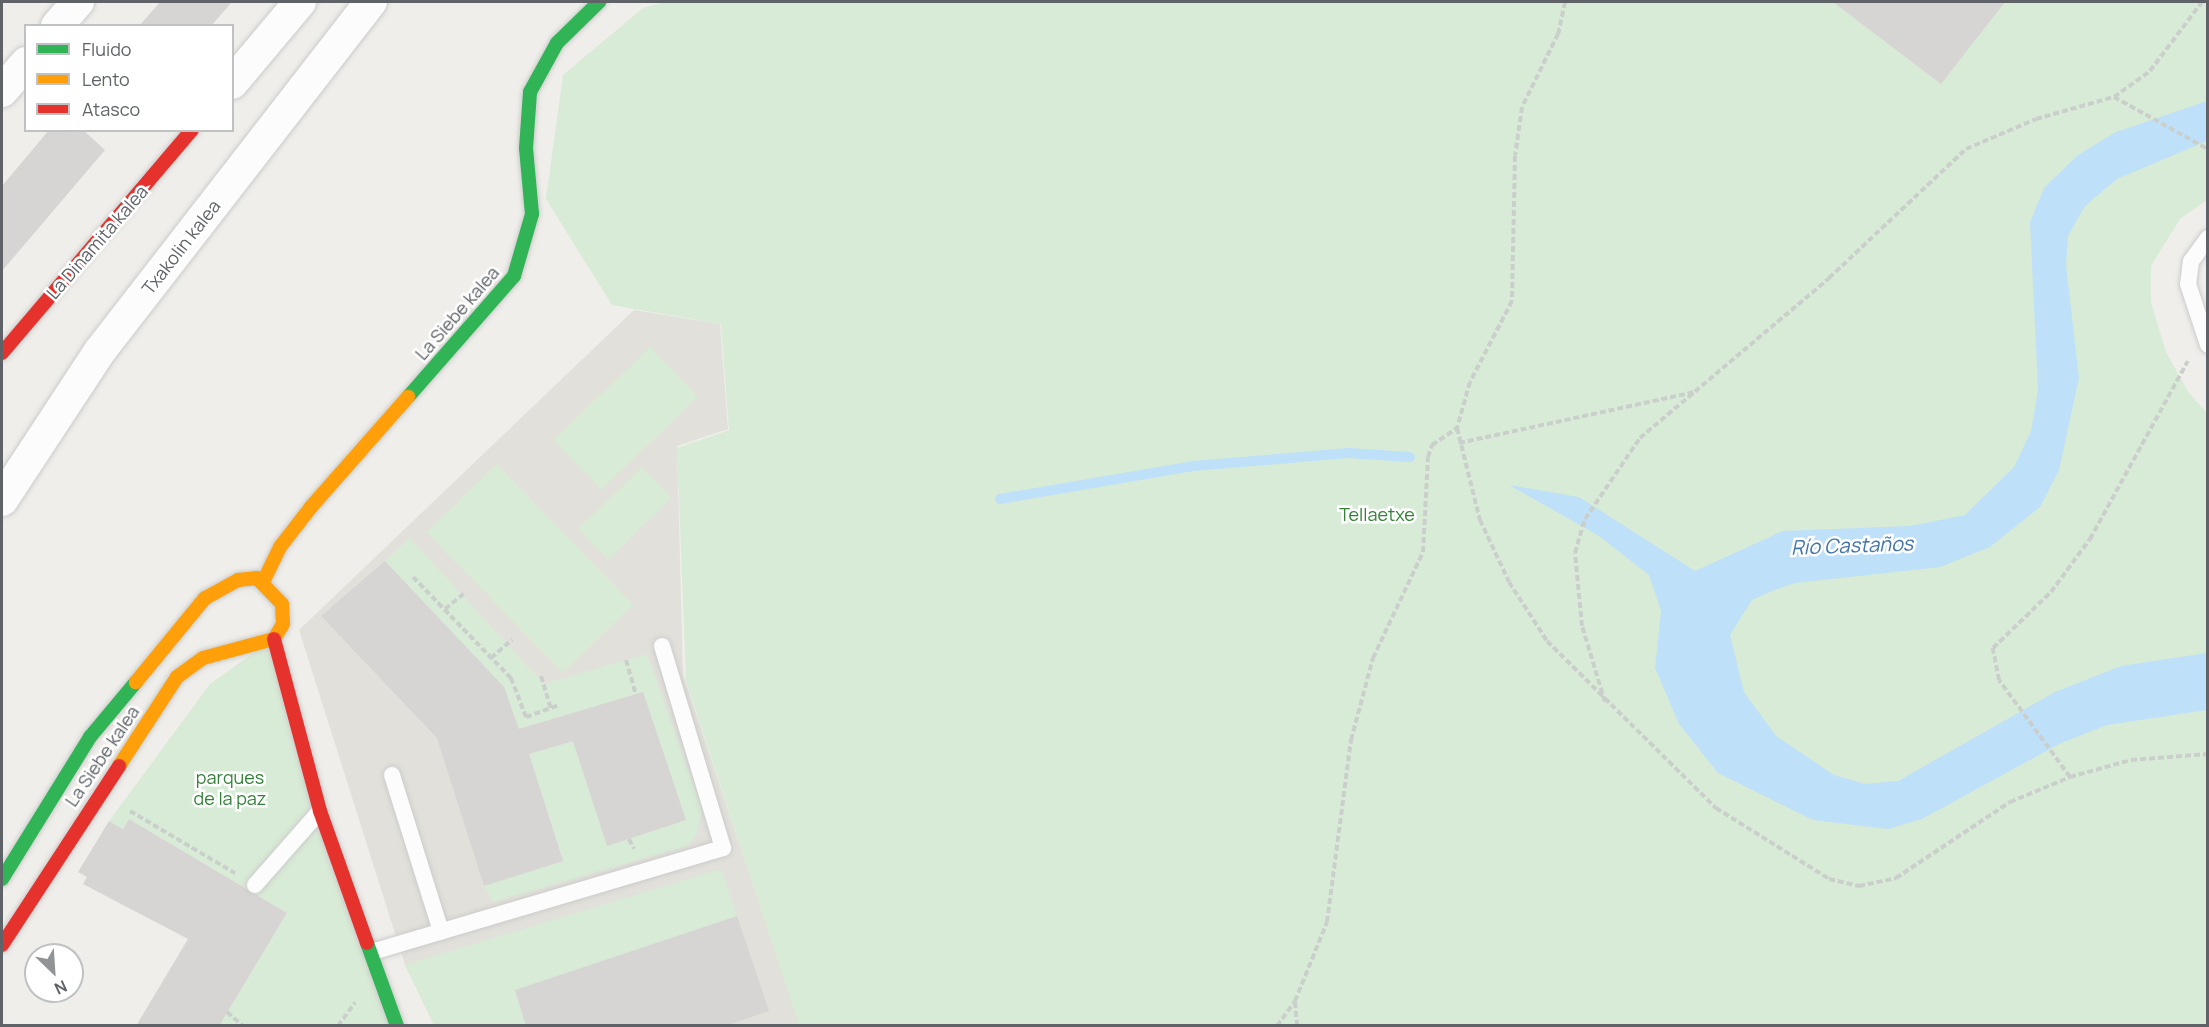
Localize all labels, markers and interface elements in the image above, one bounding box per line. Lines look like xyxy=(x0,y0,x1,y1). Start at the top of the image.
legend xyxy=(24,24,234,132)
text: Fluido xyxy=(82,37,131,61)
text: Lento xyxy=(82,67,130,91)
text: Atasco xyxy=(82,97,140,121)
street label: La Dinamita kalea xyxy=(42,181,152,303)
street label: Txakolin kalea xyxy=(137,195,225,299)
street label: La Siebe kalea xyxy=(411,262,503,364)
park label: Tellaetxe xyxy=(1339,503,1415,525)
water label: Río Castaños xyxy=(1790,531,1914,559)
street label: La Siebe kalea xyxy=(60,702,144,810)
park label: parques de la paz xyxy=(194,767,266,810)
north arrow xyxy=(24,943,84,1003)
text: N xyxy=(51,975,71,1000)

